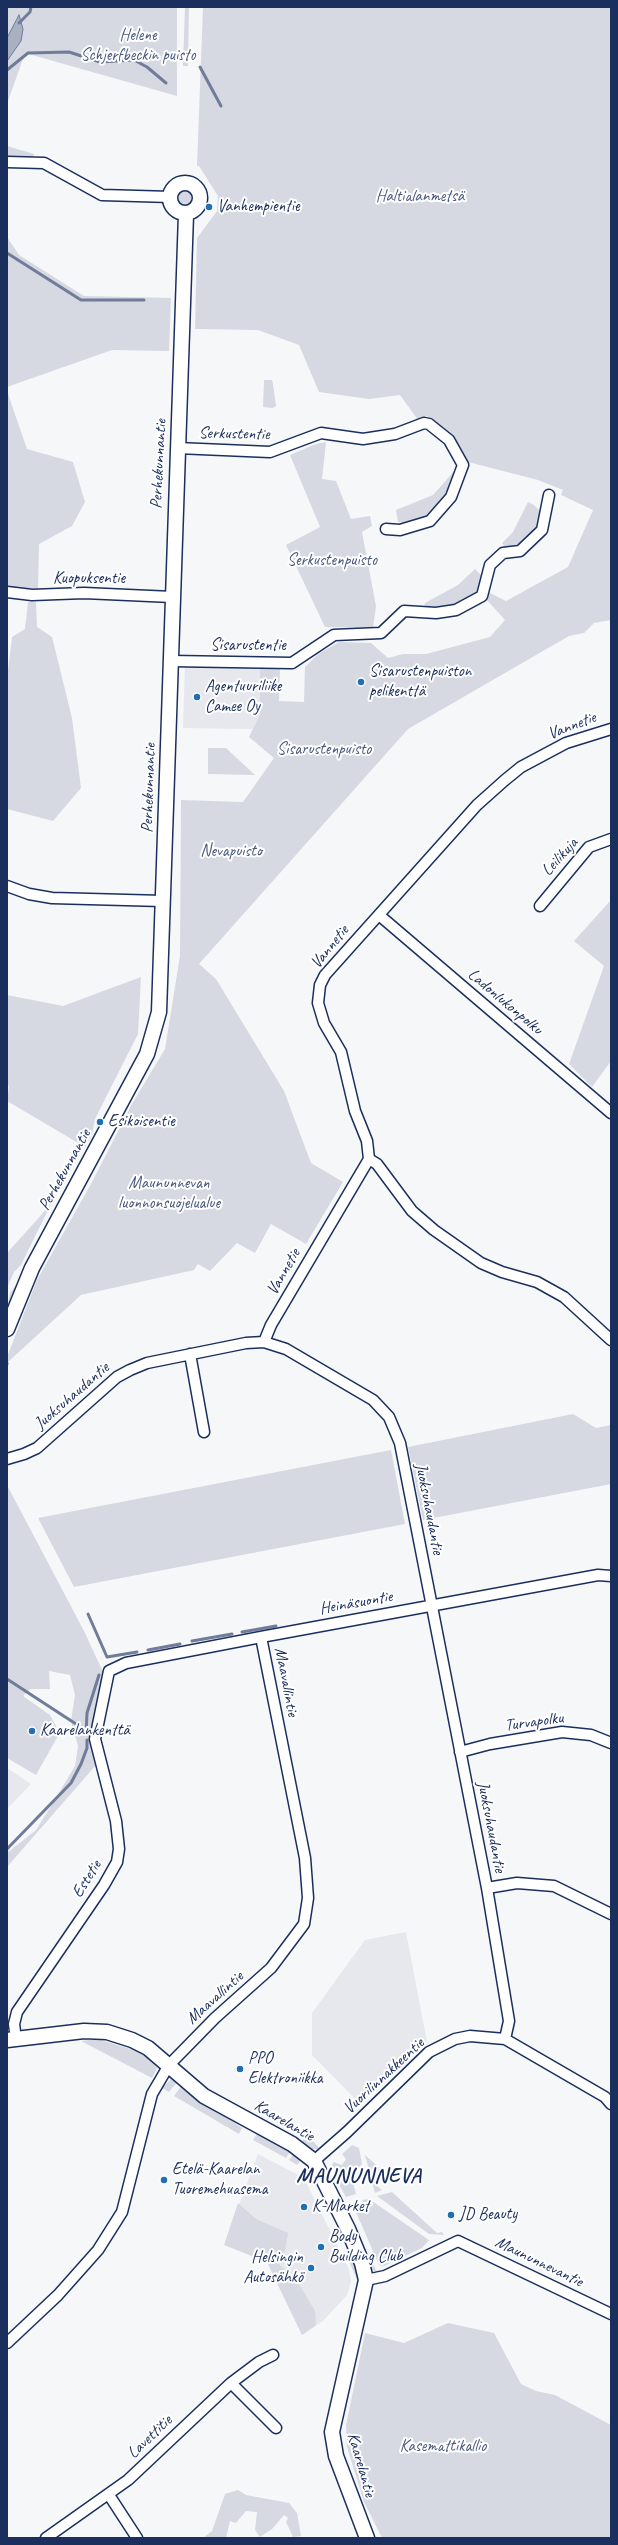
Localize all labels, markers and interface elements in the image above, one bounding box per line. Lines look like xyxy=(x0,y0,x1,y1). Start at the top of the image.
park label: Helene Schjerfbeckin puisto xyxy=(81,26,195,66)
park label: Haltialanmetsä xyxy=(376,187,464,207)
place label: Vanhempientie xyxy=(217,197,299,217)
marker: Vanhempientie xyxy=(204,202,214,212)
street label: Perhekunnantie xyxy=(146,419,172,509)
street label: Serkustentie xyxy=(198,423,270,445)
park label: Serkustenpuisto xyxy=(287,551,377,571)
street label: Kuopuksentie xyxy=(53,569,125,589)
street label: Sisarustentie xyxy=(210,636,286,656)
place label: Sisarustenpuiston pelikenttä xyxy=(369,662,471,702)
place label: Agentuuriliike Camee Oy xyxy=(205,677,281,717)
marker: Sisarustenpuiston pelikenttä xyxy=(356,677,366,687)
marker: Agentuuriliike Camee Oy xyxy=(192,692,202,702)
street label: Vannetie xyxy=(545,708,599,744)
park label: Sisarustenpuisto xyxy=(277,740,371,760)
street label: Perhekunnantie xyxy=(137,743,161,833)
street label: Leilikuja xyxy=(537,834,583,880)
park label: Nevapuisto xyxy=(200,842,262,862)
street label: Vannetie xyxy=(306,921,354,973)
street label: Ladonlukonpolku xyxy=(463,965,547,1039)
place label: Esikoisentie xyxy=(108,1112,175,1132)
marker: Esikoisentie xyxy=(95,1117,105,1127)
street label: Perhekunnantie xyxy=(34,1126,96,1214)
park label: Maununnevan luonnonsuojelualue xyxy=(118,1174,220,1214)
street label: Vannetie xyxy=(263,1245,305,1299)
street label: Juoksuhaudantie xyxy=(30,1358,114,1434)
street label: Juoksuhaudantie xyxy=(410,1462,448,1556)
street label: Heinäsuontie xyxy=(318,1587,394,1619)
street label: Maavallintie xyxy=(269,1646,303,1718)
street label: Turvapolku xyxy=(503,1708,565,1736)
place label: Kaarelankenttä xyxy=(40,1721,130,1741)
marker: Kaarelankenttä xyxy=(27,1726,37,1736)
street label: Juoksuhaudantie xyxy=(472,1780,510,1874)
street label: Estetie xyxy=(68,1857,106,1901)
street label: Maavallintie xyxy=(182,1967,248,2029)
street label: Vuorilinnakkeentie xyxy=(339,2033,429,2119)
place label: PPO Elektroniikka xyxy=(248,2049,323,2089)
marker: PPO Elektroniikka xyxy=(235,2064,245,2074)
street label: Kaarelantie xyxy=(250,2096,318,2146)
place label: Etelä-Kaarelan Tuoremehuasema xyxy=(172,2160,268,2200)
district label: MAUNUNNEVA xyxy=(297,2163,421,2189)
marker: Etelä-Kaarelan Tuoremehuasema xyxy=(159,2175,169,2185)
place label: K-Market xyxy=(312,2197,369,2217)
marker: K-Market xyxy=(299,2202,309,2212)
place label: JD Beauty xyxy=(459,2205,517,2225)
marker: JD Beauty xyxy=(446,2210,456,2220)
place label: Body Building Club xyxy=(329,2227,403,2267)
street label: Maununnevantie xyxy=(492,2232,586,2292)
marker: Body Building Club xyxy=(316,2242,326,2252)
place label: Helsingin Autosähkö xyxy=(243,2248,303,2288)
marker: Helsingin Autosähkö xyxy=(306,2263,316,2273)
street label: Lavettitie xyxy=(123,2411,177,2463)
street label: Kaarelantie xyxy=(342,2430,380,2500)
park label: Kasemattikallio xyxy=(400,2437,486,2457)

